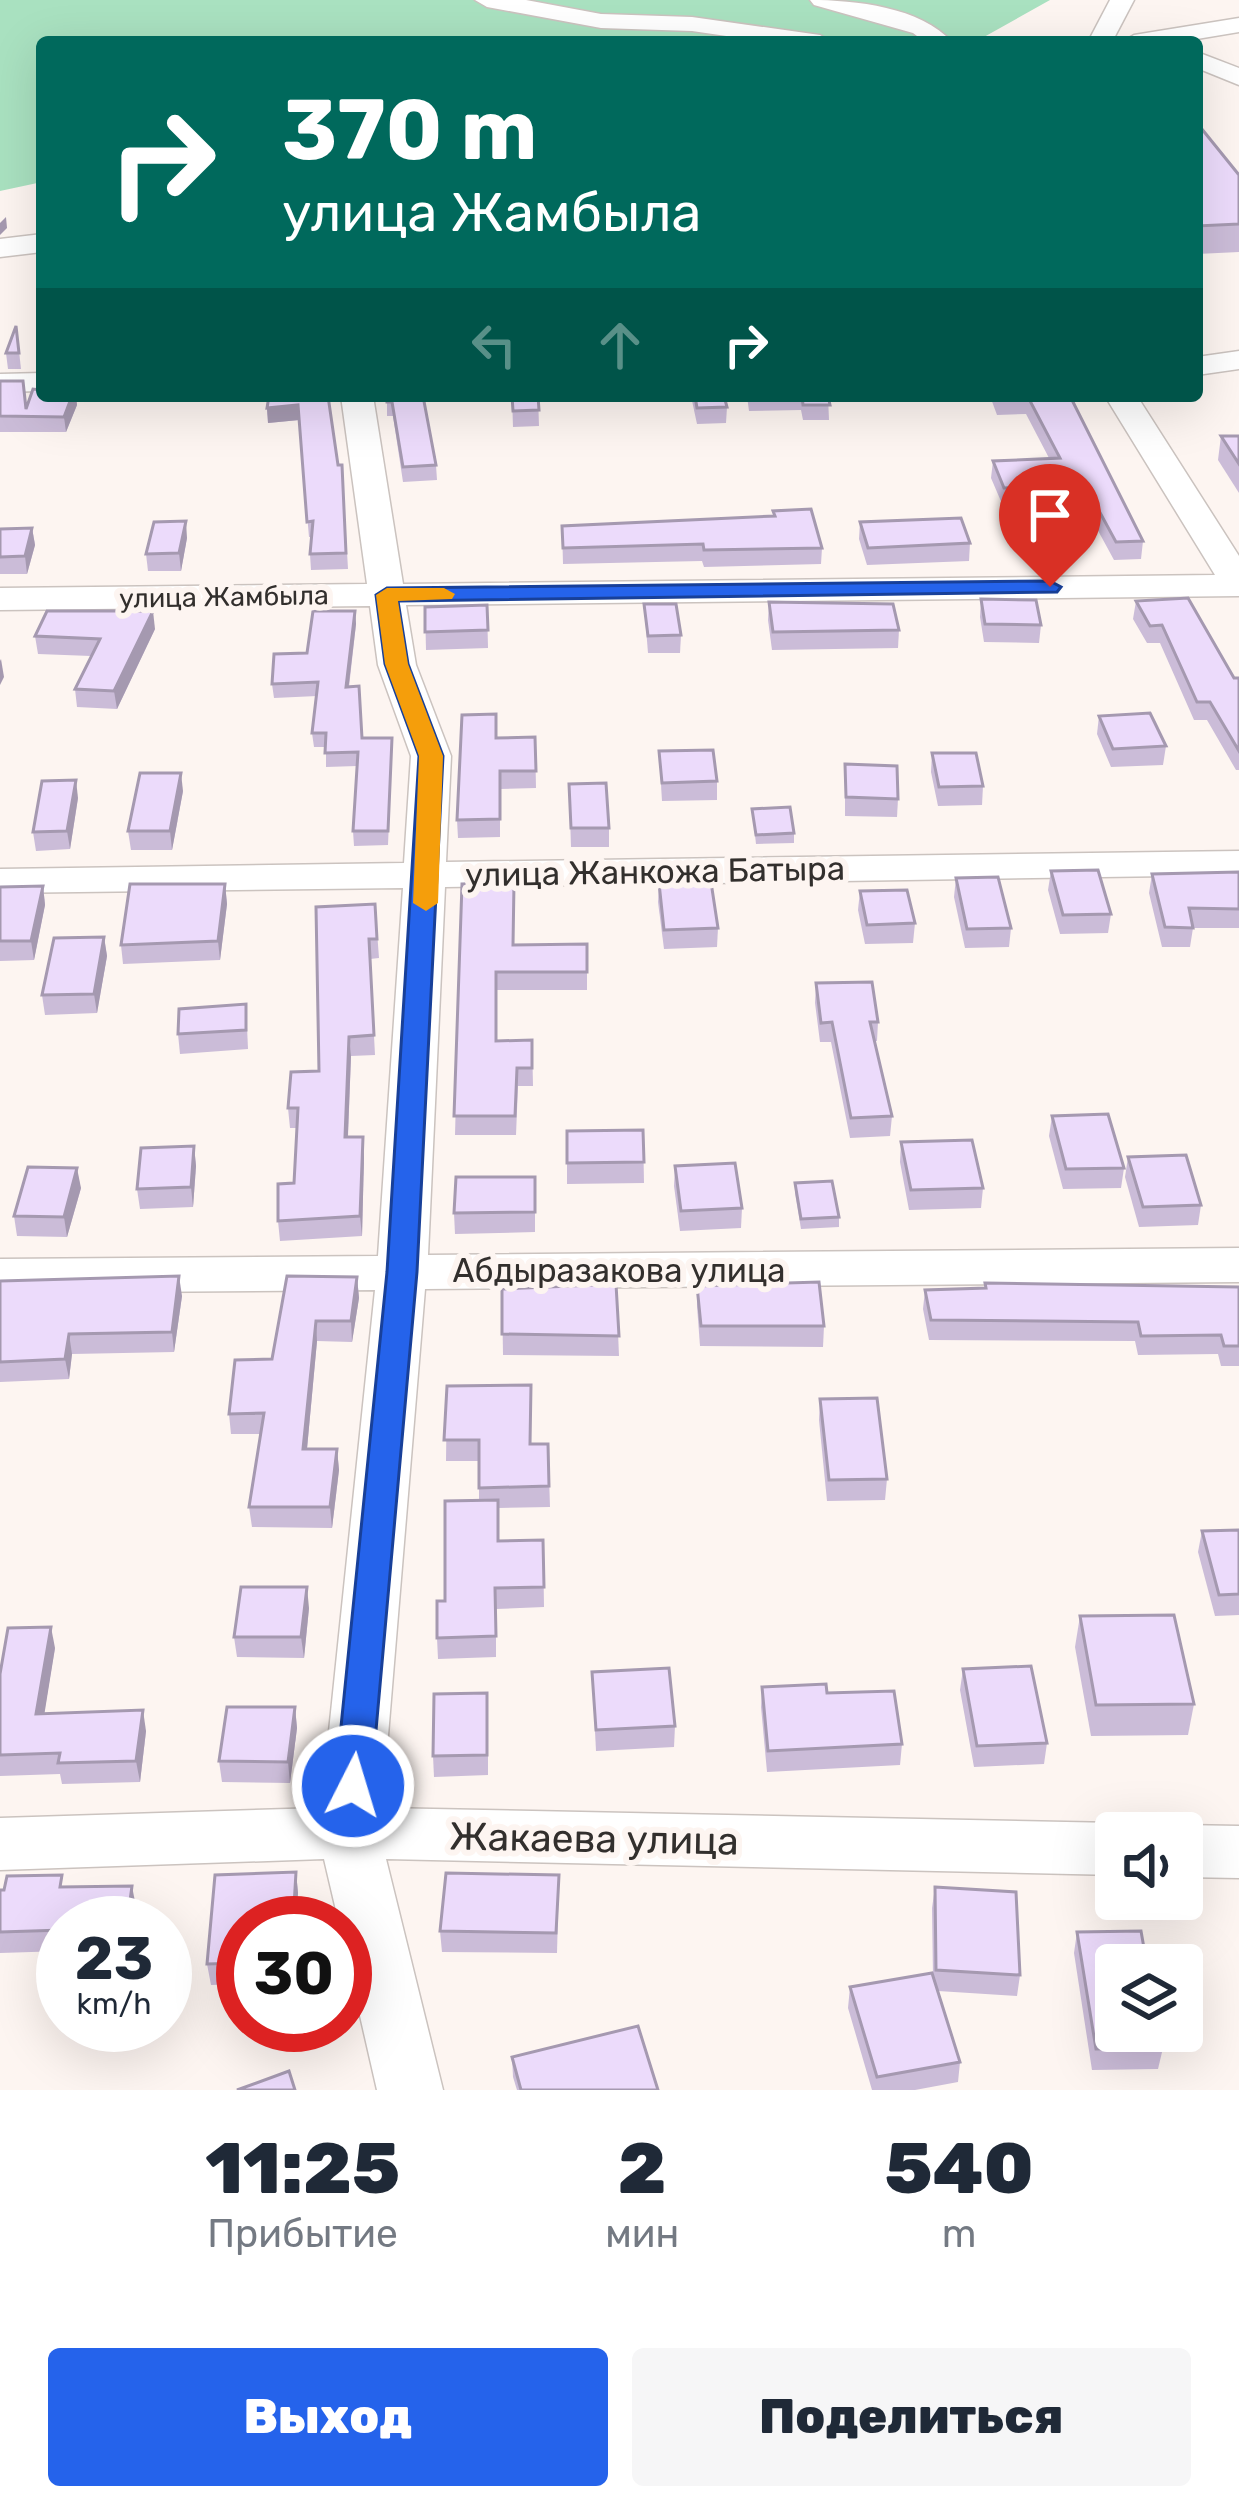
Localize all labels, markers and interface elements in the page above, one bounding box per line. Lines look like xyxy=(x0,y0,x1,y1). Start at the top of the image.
text: 370 m xyxy=(282,80,537,180)
icon: right xyxy=(84,84,240,240)
text: улица Жамбыла xyxy=(282,181,701,245)
icon: left xyxy=(461,312,527,378)
icon: ahead xyxy=(587,312,653,378)
icon: right xyxy=(713,312,779,378)
pin xyxy=(999,464,1101,587)
icon: arrive xyxy=(1017,482,1083,548)
street label: улица Жамбыла xyxy=(119,579,329,615)
street label: улица Жанкожа Батыра xyxy=(465,849,845,894)
street label: Абдыразакова улица xyxy=(452,1251,786,1290)
position arrow xyxy=(290,1723,416,1849)
map controls xyxy=(1095,1812,1203,2052)
button: sound xyxy=(1095,1812,1203,1920)
street label: Жакаева улица xyxy=(449,1813,739,1865)
speed limit sign: 30 xyxy=(216,1896,372,2052)
text: 23 xyxy=(75,1923,153,1994)
button: layers xyxy=(1095,1944,1203,2052)
text: km/h xyxy=(77,1986,151,2022)
text: 11:25 xyxy=(205,2126,400,2211)
text: 2 xyxy=(618,2126,667,2211)
text: 540 xyxy=(884,2126,1034,2211)
text: Прибытие xyxy=(207,2211,398,2257)
text: мин xyxy=(605,2211,679,2257)
text: m xyxy=(942,2211,976,2257)
button: Выход xyxy=(48,2348,608,2486)
button: Поделиться xyxy=(632,2348,1191,2486)

